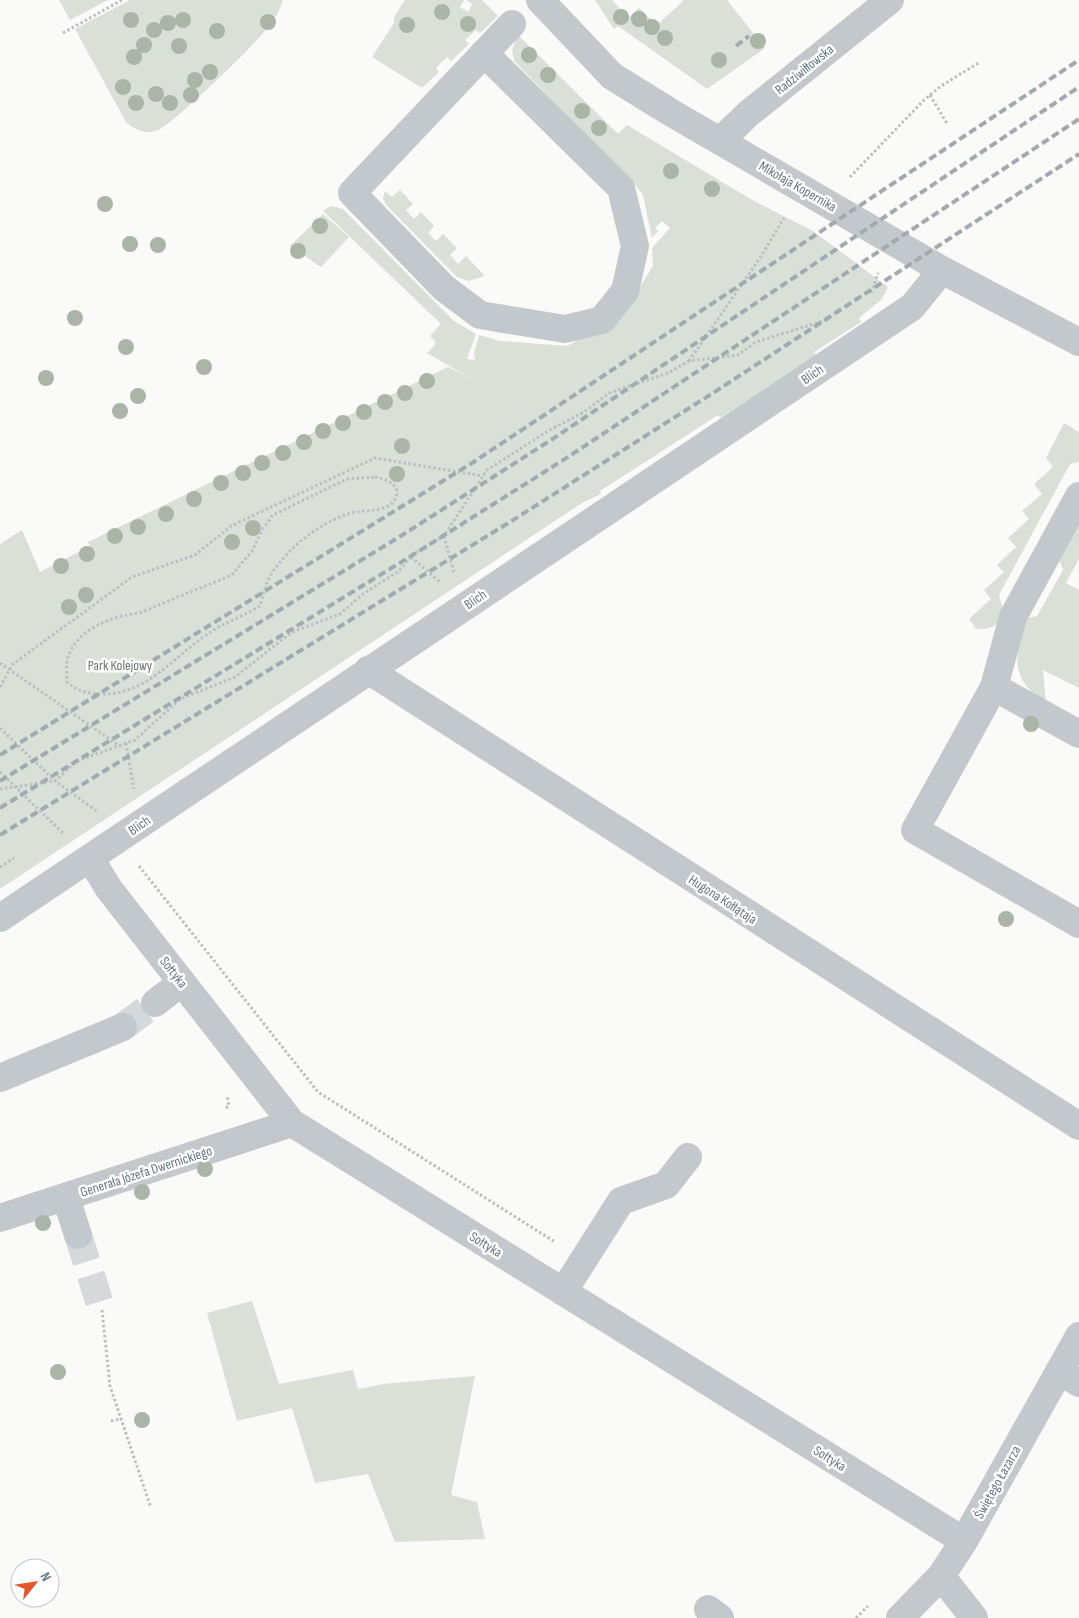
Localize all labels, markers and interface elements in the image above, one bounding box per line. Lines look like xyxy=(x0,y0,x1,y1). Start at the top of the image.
street label: Radziwiłłowska xyxy=(772,41,837,98)
street label: Mikołaja Kopernika xyxy=(756,157,840,215)
street label: Blich xyxy=(798,361,827,388)
street label: Blich xyxy=(461,586,490,613)
park label: Park Kolejowy xyxy=(88,657,153,674)
street label: Blich xyxy=(125,812,154,839)
street label: Hugona Kołłątaja xyxy=(685,871,760,928)
street label: Sołtyka xyxy=(156,953,191,991)
street label: Generała Józefa Dwernickiego xyxy=(78,1142,214,1201)
street label: Sołtyka xyxy=(466,1228,505,1261)
street label: Sołtyka xyxy=(810,1442,849,1475)
street label: Świętego Łazarza xyxy=(970,1443,1024,1522)
north arrow xyxy=(10,1558,60,1608)
text: N xyxy=(37,1569,55,1584)

